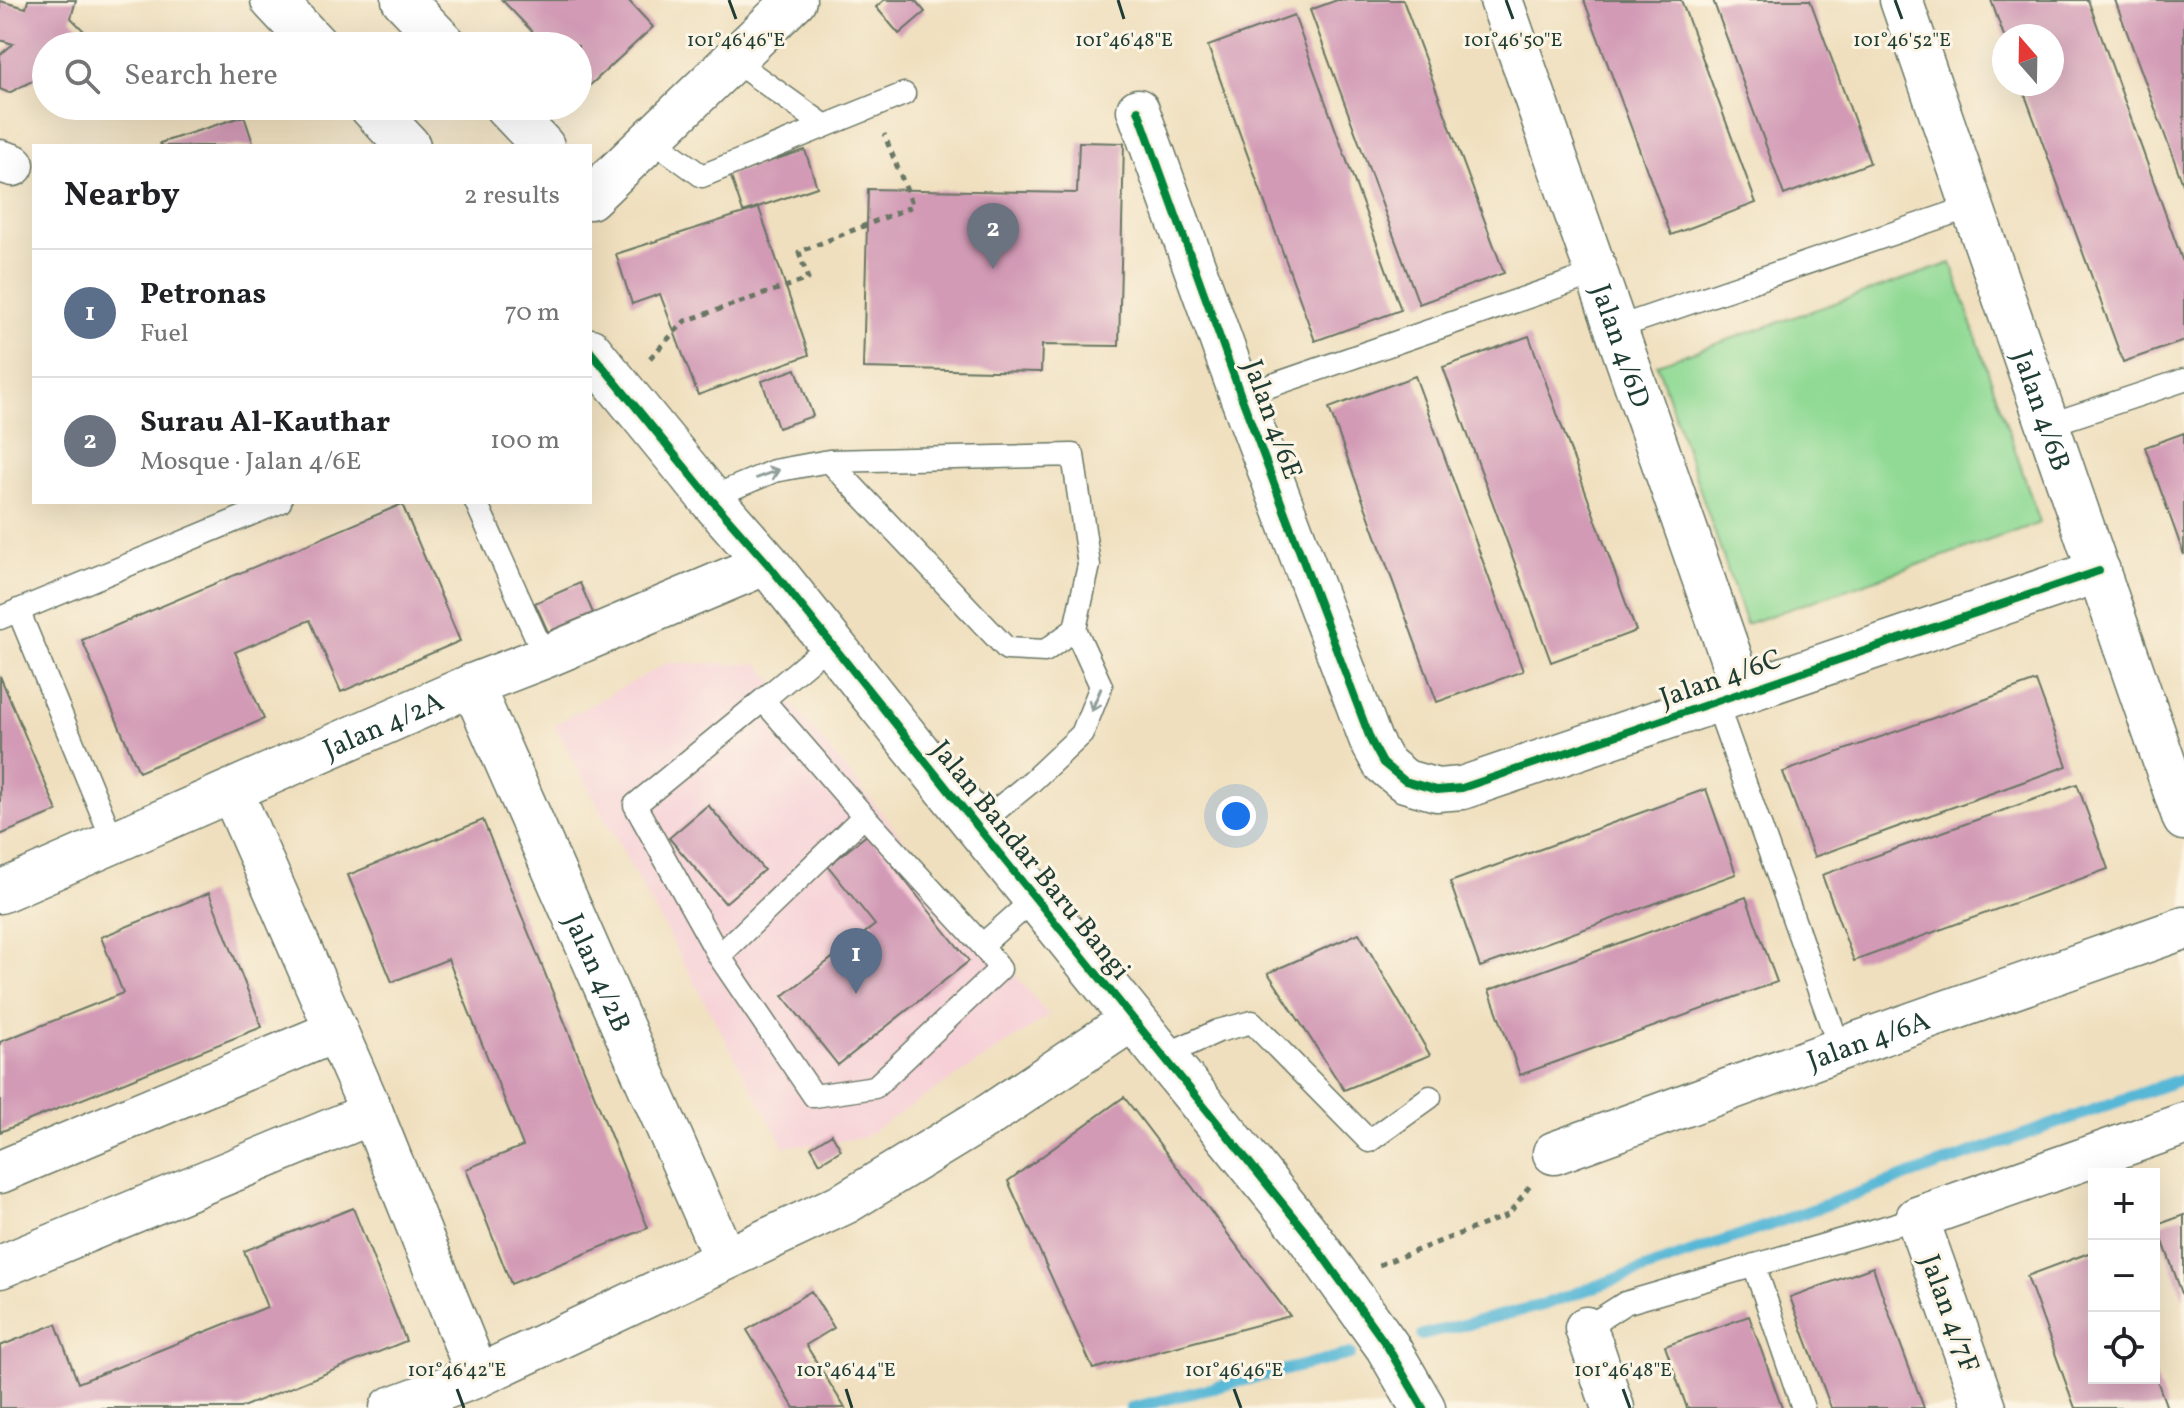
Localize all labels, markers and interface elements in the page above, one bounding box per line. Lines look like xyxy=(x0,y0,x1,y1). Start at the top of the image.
north arrow xyxy=(1992,24,2064,96)
text: 101°46'46"E xyxy=(687,27,785,55)
text: 101°46'48"E xyxy=(1075,27,1173,55)
text: 101°46'50"E xyxy=(1464,27,1562,55)
text: 101°46'52"E xyxy=(1853,27,1951,55)
search box xyxy=(32,32,592,120)
icon: search xyxy=(60,54,104,98)
text: Search here xyxy=(124,55,278,97)
text: Nearby xyxy=(64,173,180,220)
text: 2 results xyxy=(464,178,560,214)
pin: 2 xyxy=(967,203,1019,269)
text: Petronas xyxy=(140,274,266,316)
street label: Jalan 4/6D xyxy=(1580,279,1659,413)
text: 1 xyxy=(85,295,95,331)
text: 70 m xyxy=(505,295,560,331)
text: Fuel xyxy=(140,316,189,352)
street label: Jalan 4/6B xyxy=(2001,345,2079,477)
street label: Jalan 4/6E xyxy=(1232,355,1311,485)
text: Surau Al-Kauthar xyxy=(140,402,390,444)
text: 2 xyxy=(83,423,97,459)
text: 100 m xyxy=(490,423,560,459)
text: Mosque · Jalan 4/6E xyxy=(140,444,361,480)
one-way arrow xyxy=(755,466,780,481)
street label: Jalan 4/6C xyxy=(1655,640,1787,718)
street label: Jalan 4/2A xyxy=(317,683,451,770)
one-way arrow xyxy=(1087,687,1102,712)
street label: Jalan Bandar Baru Bangi xyxy=(921,732,1139,989)
your location xyxy=(1216,796,1256,836)
street label: Jalan 4/2B xyxy=(553,908,640,1039)
pin: 1 xyxy=(830,928,882,994)
street label: Jalan 4/6A xyxy=(1802,1002,1936,1081)
map controls xyxy=(2088,1168,2160,1384)
button: + xyxy=(2088,1168,2160,1240)
button: − xyxy=(2088,1240,2160,1312)
street label: Jalan 4/7F xyxy=(1909,1249,1988,1378)
button: locate xyxy=(2088,1312,2160,1384)
text: 101°46'42"E xyxy=(408,1357,506,1385)
text: 101°46'44"E xyxy=(796,1357,896,1385)
text: 101°46'46"E xyxy=(1185,1357,1283,1385)
text: 101°46'48"E xyxy=(1574,1357,1672,1385)

